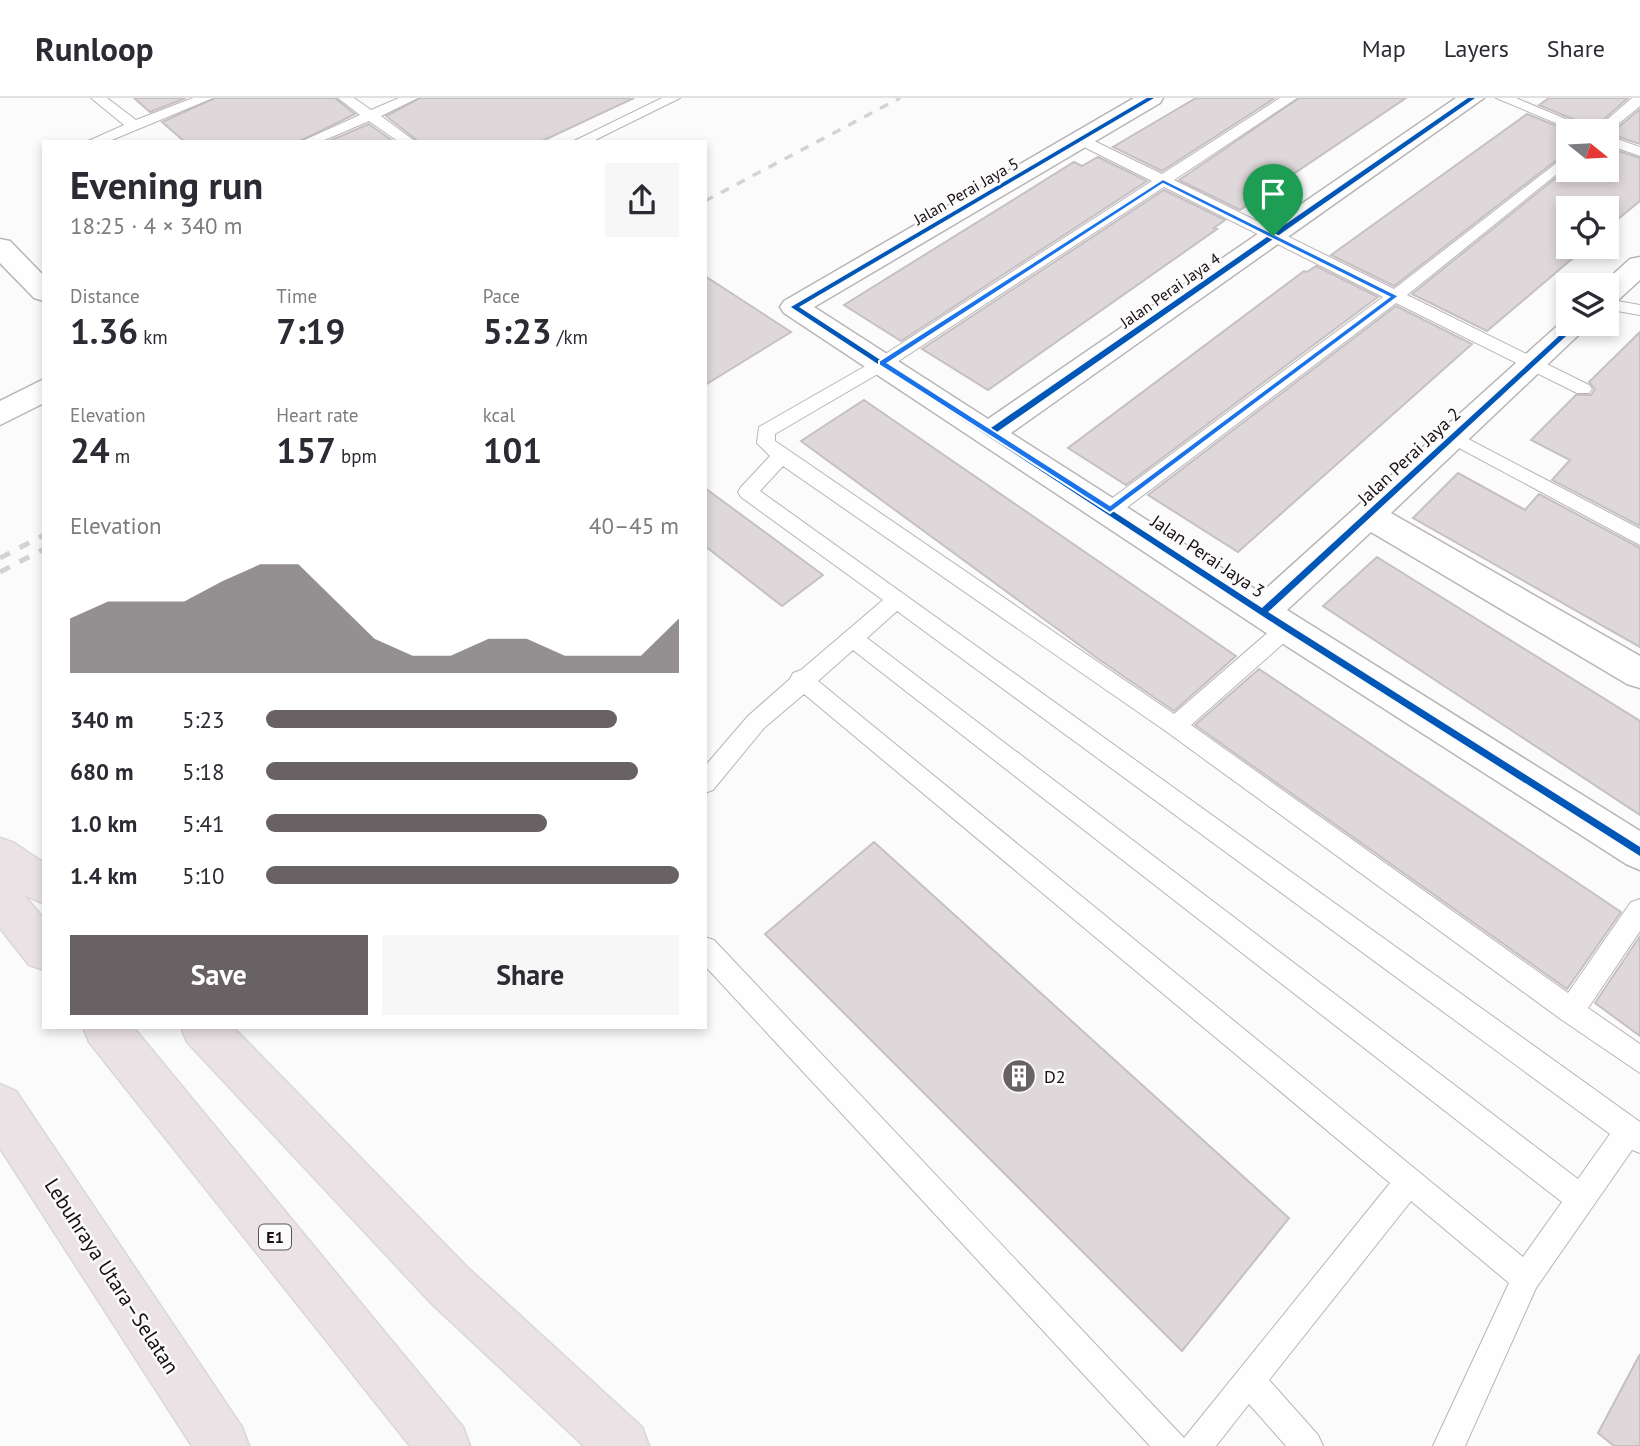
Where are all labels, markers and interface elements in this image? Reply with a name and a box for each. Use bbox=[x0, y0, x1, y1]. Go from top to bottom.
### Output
text: Runloop bbox=[35, 27, 154, 70]
text: Map bbox=[1362, 33, 1406, 64]
text: Layers bbox=[1444, 33, 1509, 64]
text: Share bbox=[1547, 33, 1605, 64]
north arrow bbox=[1556, 119, 1619, 182]
map controls bbox=[1556, 119, 1619, 336]
street label: Jalan Perai Jaya 5 bbox=[909, 153, 1022, 230]
text: Evening run bbox=[70, 160, 263, 209]
button: share bbox=[605, 163, 679, 237]
pin bbox=[1243, 164, 1303, 236]
icon: arrive bbox=[1254, 175, 1292, 213]
button: locate bbox=[1556, 196, 1619, 259]
text: 18:25 · 4 × 340 m bbox=[70, 211, 242, 240]
street label: Jalan Perai Jaya 4 bbox=[1115, 248, 1224, 333]
button: layers bbox=[1556, 273, 1619, 336]
text: Distance bbox=[70, 284, 140, 308]
text: Time bbox=[276, 284, 317, 308]
text: Pace bbox=[483, 284, 520, 308]
text: 1.36 bbox=[70, 308, 138, 354]
text: 7:19 bbox=[276, 308, 345, 354]
text: 5:23 bbox=[483, 308, 552, 354]
text: km bbox=[138, 325, 168, 349]
text: /km bbox=[552, 325, 588, 349]
street label: Jalan Perai Jaya 2 bbox=[1352, 402, 1465, 510]
text: Elevation bbox=[70, 403, 146, 427]
text: Heart rate bbox=[276, 403, 358, 427]
text: kcal bbox=[483, 403, 515, 427]
text: 24 bbox=[70, 427, 110, 473]
text: 157 bbox=[276, 427, 336, 473]
text: 101 bbox=[483, 427, 542, 473]
text: m bbox=[110, 444, 130, 468]
text: bpm bbox=[336, 444, 377, 468]
street label: Jalan Perai Jaya 3 bbox=[1146, 509, 1269, 603]
text: Elevation bbox=[70, 511, 162, 540]
text: 40–45 m bbox=[589, 511, 679, 540]
text: 340 m bbox=[70, 705, 133, 734]
text: 5:23 bbox=[182, 705, 225, 734]
text: 680 m bbox=[70, 757, 133, 786]
text: 5:18 bbox=[182, 757, 225, 786]
text: 1.0 km bbox=[70, 809, 137, 838]
text: 5:41 bbox=[182, 809, 225, 838]
text: 1.4 km bbox=[70, 861, 137, 890]
text: 5:10 bbox=[182, 861, 225, 890]
button: Save bbox=[70, 935, 368, 1015]
button: Share bbox=[382, 935, 679, 1015]
building icon: D2 bbox=[1000, 1057, 1038, 1095]
place label: D2 bbox=[1044, 1065, 1066, 1088]
street label: Lebuhraya Utara–Selatan bbox=[39, 1173, 185, 1379]
road number: E1 bbox=[259, 1224, 291, 1250]

